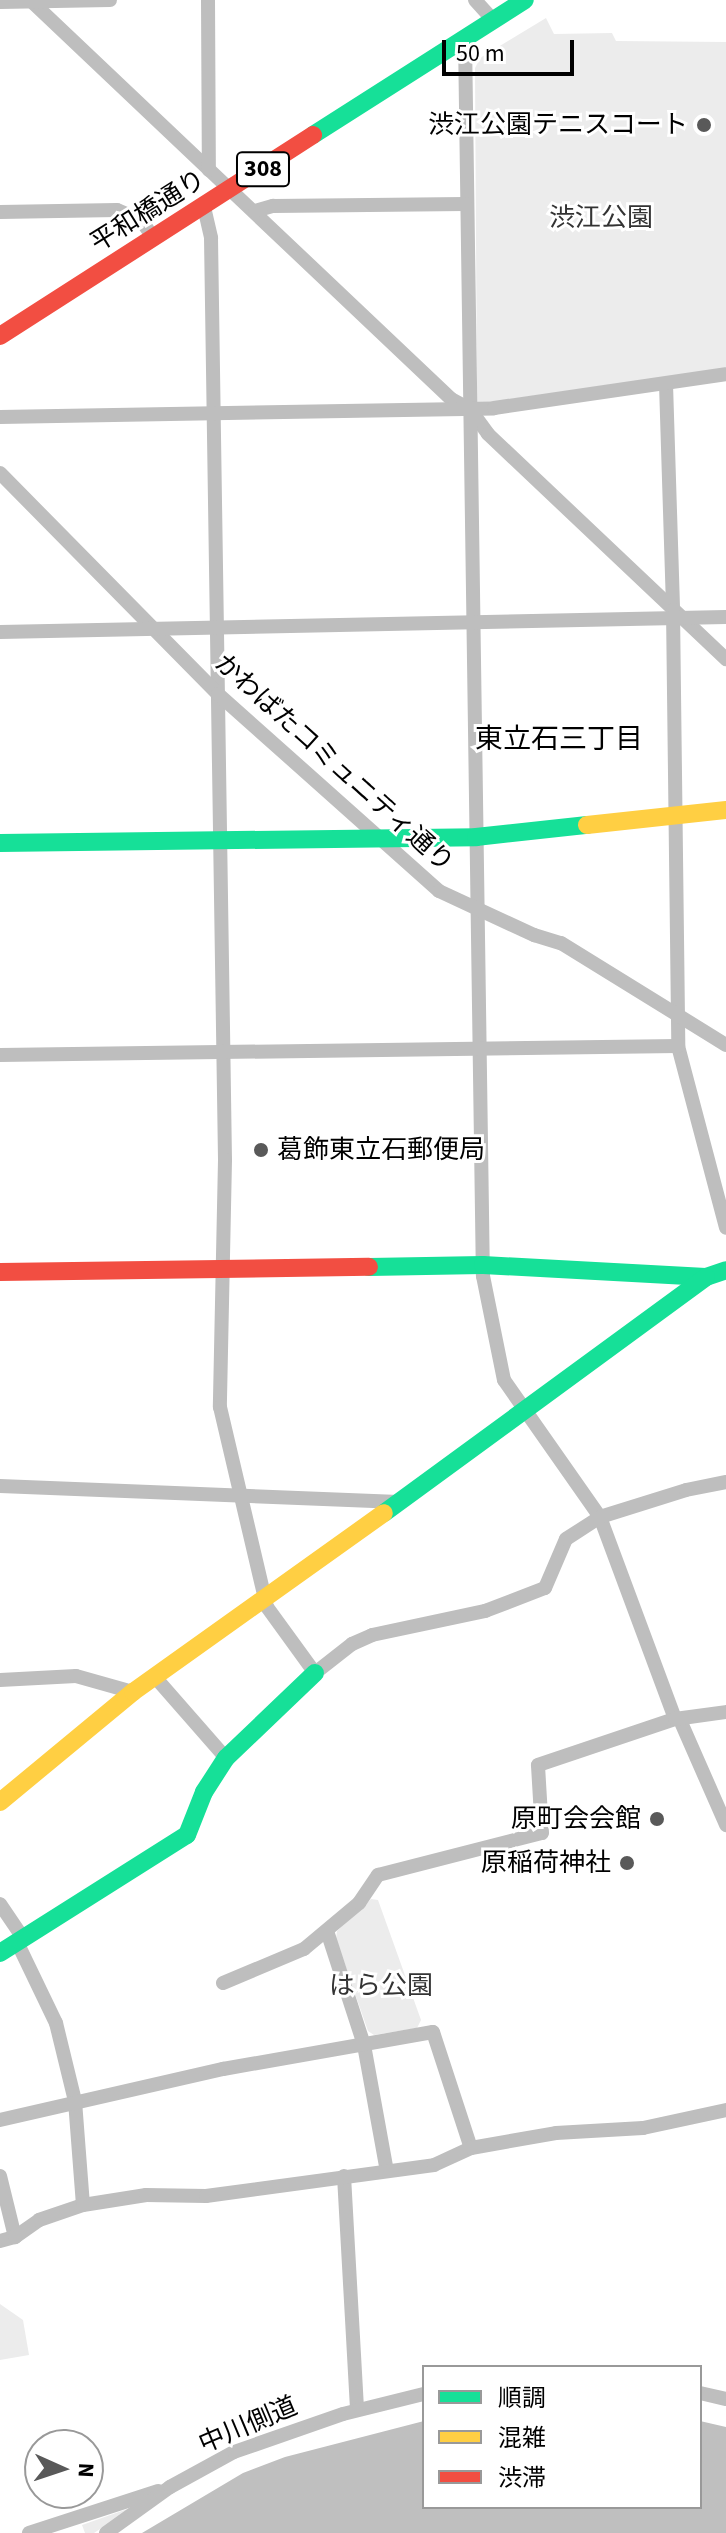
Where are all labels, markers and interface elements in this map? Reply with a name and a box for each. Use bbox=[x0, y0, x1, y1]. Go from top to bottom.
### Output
scale bar bbox=[446, 24, 578, 74]
text: 50 m bbox=[456, 36, 505, 71]
place label: 渋江公園テニスコート bbox=[428, 109, 688, 141]
marker: 渋江公園テニスコート bbox=[695, 116, 713, 134]
road number: 308 bbox=[235, 149, 291, 189]
street label: 平和橋通り bbox=[85, 163, 211, 259]
park label: 渋江公園 bbox=[549, 202, 653, 234]
street label: かわばたコミュニティ通り bbox=[208, 647, 460, 879]
district label: 東立石三丁目 bbox=[475, 722, 643, 756]
place label: 葛飾東立石郵便局 bbox=[277, 1134, 485, 1166]
marker: 葛飾東立石郵便局 bbox=[252, 1141, 270, 1159]
place label: 原町会会館 bbox=[511, 1803, 641, 1835]
marker: 原町会会館 bbox=[648, 1810, 666, 1828]
place label: 原稲荷神社 bbox=[481, 1847, 611, 1879]
marker: 原稲荷神社 bbox=[618, 1854, 636, 1872]
park label: はら公園 bbox=[329, 1970, 433, 2002]
legend bbox=[422, 2365, 702, 2509]
text: 順調 bbox=[498, 2381, 546, 2416]
street label: 中川側道 bbox=[194, 2390, 302, 2460]
text: 混雑 bbox=[498, 2421, 546, 2456]
north arrow bbox=[24, 2429, 104, 2509]
text: 渋滞 bbox=[498, 2461, 546, 2496]
text: N bbox=[70, 2462, 102, 2478]

